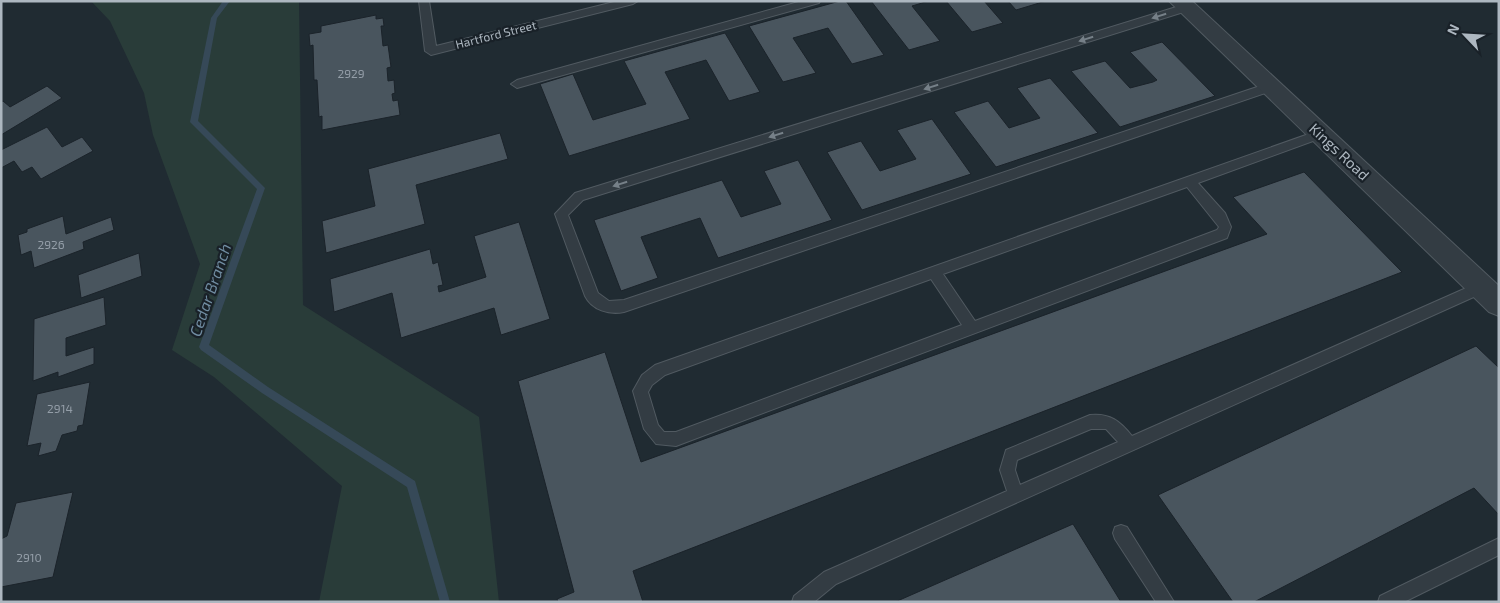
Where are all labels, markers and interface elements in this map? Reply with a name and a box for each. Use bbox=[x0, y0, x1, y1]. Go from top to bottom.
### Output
north arrow bbox=[1440, 10, 1490, 60]
one-way arrow bbox=[1152, 13, 1167, 21]
street label: Hartford Street bbox=[454, 17, 538, 51]
text: N bbox=[1443, 21, 1463, 37]
one-way arrow bbox=[1078, 35, 1093, 43]
house number: 2929 bbox=[337, 66, 365, 80]
one-way arrow bbox=[923, 84, 938, 92]
street label: Kings Road bbox=[1306, 119, 1373, 183]
one-way arrow bbox=[768, 132, 783, 140]
one-way arrow bbox=[613, 180, 628, 188]
house number: 2926 bbox=[37, 237, 65, 251]
water label: Cedar Branch bbox=[185, 241, 234, 339]
house number: 2914 bbox=[47, 401, 73, 415]
house number: 2910 bbox=[16, 550, 42, 564]

